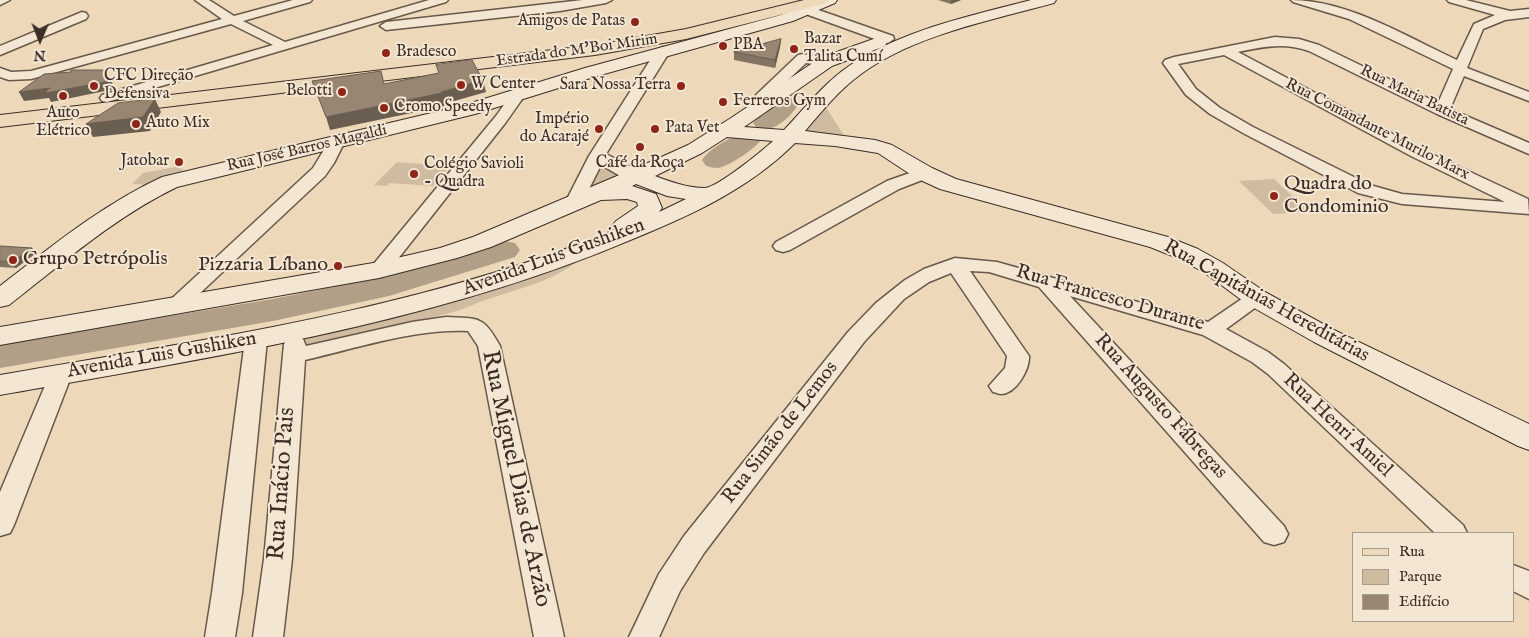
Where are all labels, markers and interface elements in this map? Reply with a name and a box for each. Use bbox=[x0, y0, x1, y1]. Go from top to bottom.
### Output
place label: Amigos de Patas bbox=[518, 12, 625, 32]
north arrow bbox=[15, 15, 65, 65]
marker: Amigos de Patas bbox=[629, 16, 641, 28]
street label: Estrada do M'Boi Mirim bbox=[495, 30, 659, 72]
place label: Bazar Talita Cumí bbox=[804, 30, 882, 68]
place label: PBA bbox=[733, 36, 764, 56]
marker: PBA bbox=[717, 40, 729, 52]
place label: Bradesco bbox=[396, 43, 456, 63]
marker: Bazar Talita Cumí bbox=[788, 43, 800, 55]
text: N bbox=[34, 46, 46, 64]
marker: Bradesco bbox=[380, 47, 392, 59]
street label: Rua Maria Batista bbox=[1356, 61, 1472, 131]
place label: CFC Direção Defensiva bbox=[104, 67, 193, 105]
place label: W Center bbox=[471, 75, 536, 95]
street label: Rua Comandante Murilo Marx bbox=[1282, 75, 1472, 185]
place label: Sara Nossa Terra bbox=[560, 76, 671, 96]
marker: W Center bbox=[455, 79, 467, 91]
marker: CFC Direção Defensiva bbox=[88, 80, 100, 92]
marker: Sara Nossa Terra bbox=[675, 80, 687, 92]
place label: Belotti bbox=[286, 82, 332, 102]
marker: Belotti bbox=[336, 86, 348, 98]
marker: Auto Elétrico bbox=[57, 90, 69, 102]
place label: Ferreros Gym bbox=[733, 92, 826, 112]
marker: Ferreros Gym bbox=[717, 96, 729, 108]
place label: Cromo Speedy bbox=[394, 98, 492, 118]
marker: Cromo Speedy bbox=[378, 102, 390, 114]
place label: Auto Elétrico bbox=[36, 104, 90, 142]
place label: Império do Acarajé bbox=[520, 110, 589, 148]
place label: Auto Mix bbox=[146, 114, 210, 134]
marker: Auto Mix bbox=[130, 118, 142, 130]
place label: Pata Vet bbox=[665, 119, 719, 139]
street label: Rua José Barros Magaldi bbox=[225, 121, 389, 177]
marker: Império do Acarajé bbox=[593, 123, 605, 135]
marker: Pata Vet bbox=[649, 123, 661, 135]
marker: Café da Roça bbox=[634, 141, 646, 153]
place label: Jatobar bbox=[121, 152, 169, 172]
place label: Café da Roça bbox=[596, 154, 684, 174]
place label: Colégio Savioli - Quadra bbox=[424, 155, 524, 193]
marker: Jatobar bbox=[173, 156, 185, 168]
marker: Colégio Savioli - Quadra bbox=[408, 168, 420, 180]
place label: Quadra do Condominio bbox=[1284, 173, 1389, 220]
marker: Quadra do Condominio bbox=[1268, 190, 1280, 202]
street label: Avenida Luis Gushiken bbox=[460, 214, 648, 302]
street label: Rua Capitânias Hereditárias bbox=[1159, 235, 1373, 369]
place label: Grupo Petrópolis bbox=[23, 248, 167, 272]
marker: Grupo Petrópolis bbox=[7, 254, 19, 266]
place label: Pizzaria Líbano bbox=[198, 254, 328, 278]
marker: Pizzaria Líbano bbox=[332, 260, 344, 272]
street label: Rua Francesco Durante bbox=[1013, 261, 1207, 337]
street label: Avenida Luis Gushiken bbox=[66, 328, 258, 384]
street label: Rua Augusto Fábregas bbox=[1088, 329, 1232, 485]
street label: Rua Miguel Dias de Arzão bbox=[474, 348, 556, 610]
street label: Rua Simão de Lemos bbox=[718, 357, 844, 509]
street label: Rua Henri Amiel bbox=[1277, 369, 1397, 483]
street label: Rua Inácio Pais bbox=[263, 406, 303, 562]
legend bbox=[1352, 532, 1514, 622]
text: Rua bbox=[1399, 542, 1425, 561]
text: Parque bbox=[1399, 567, 1442, 586]
text: Edifício bbox=[1399, 592, 1449, 611]

